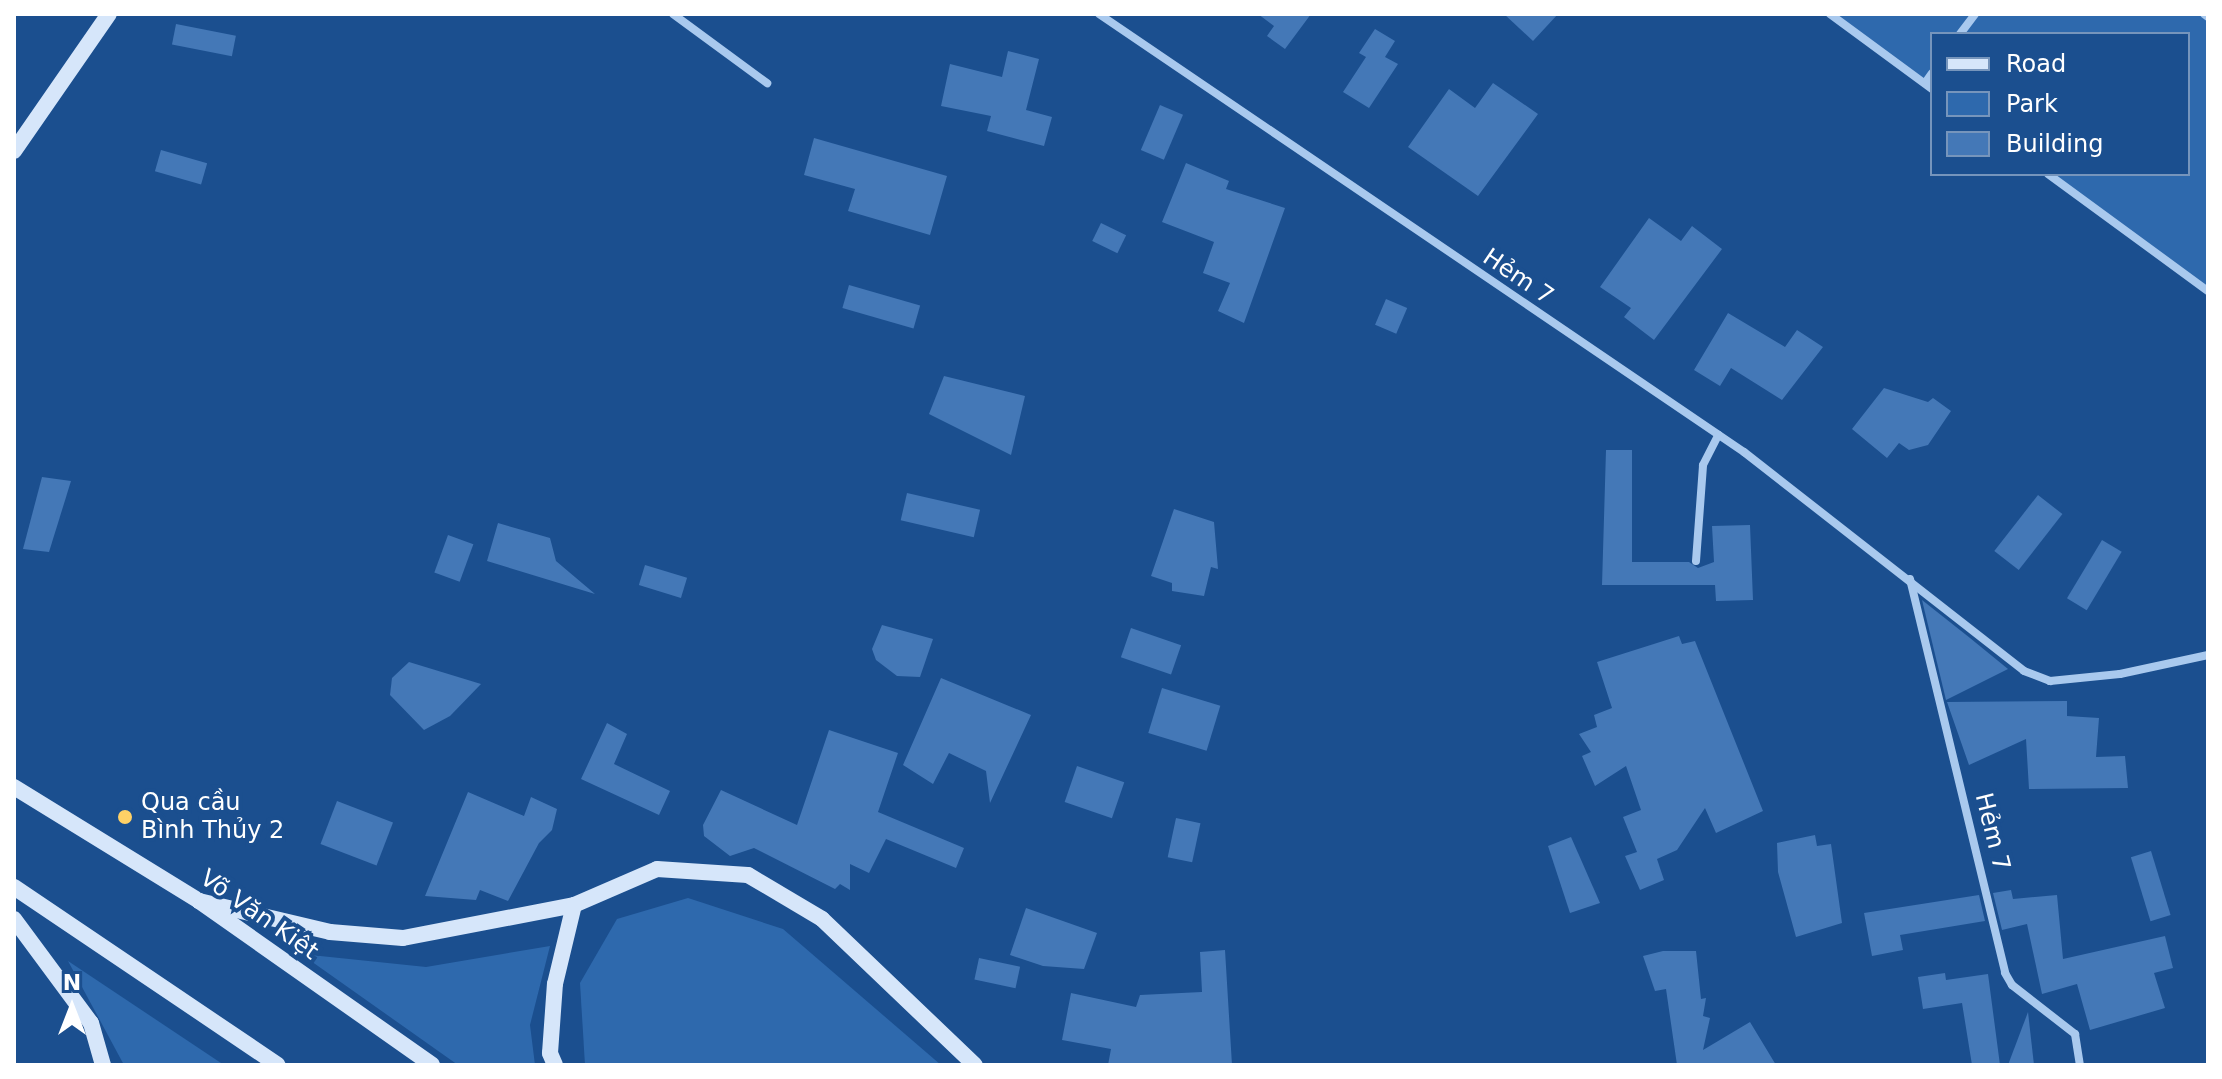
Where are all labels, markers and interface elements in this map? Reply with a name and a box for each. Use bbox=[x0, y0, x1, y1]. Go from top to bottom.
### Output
legend bbox=[1930, 32, 2190, 176]
text: Road bbox=[2006, 50, 2066, 78]
text: Park bbox=[2006, 90, 2058, 118]
text: Building bbox=[2006, 130, 2103, 158]
street label: Hẻm 7 bbox=[1477, 243, 1559, 311]
place label: Qua cầu Bình Thủy 2 bbox=[141, 789, 284, 845]
street label: Hẻm 7 bbox=[1968, 790, 2016, 874]
marker: Qua cầu Bình Thủy 2 bbox=[116, 808, 134, 826]
street label: Võ Văn Kiệt bbox=[194, 864, 324, 966]
north arrow bbox=[32, 967, 112, 1047]
text: N bbox=[63, 970, 81, 995]

